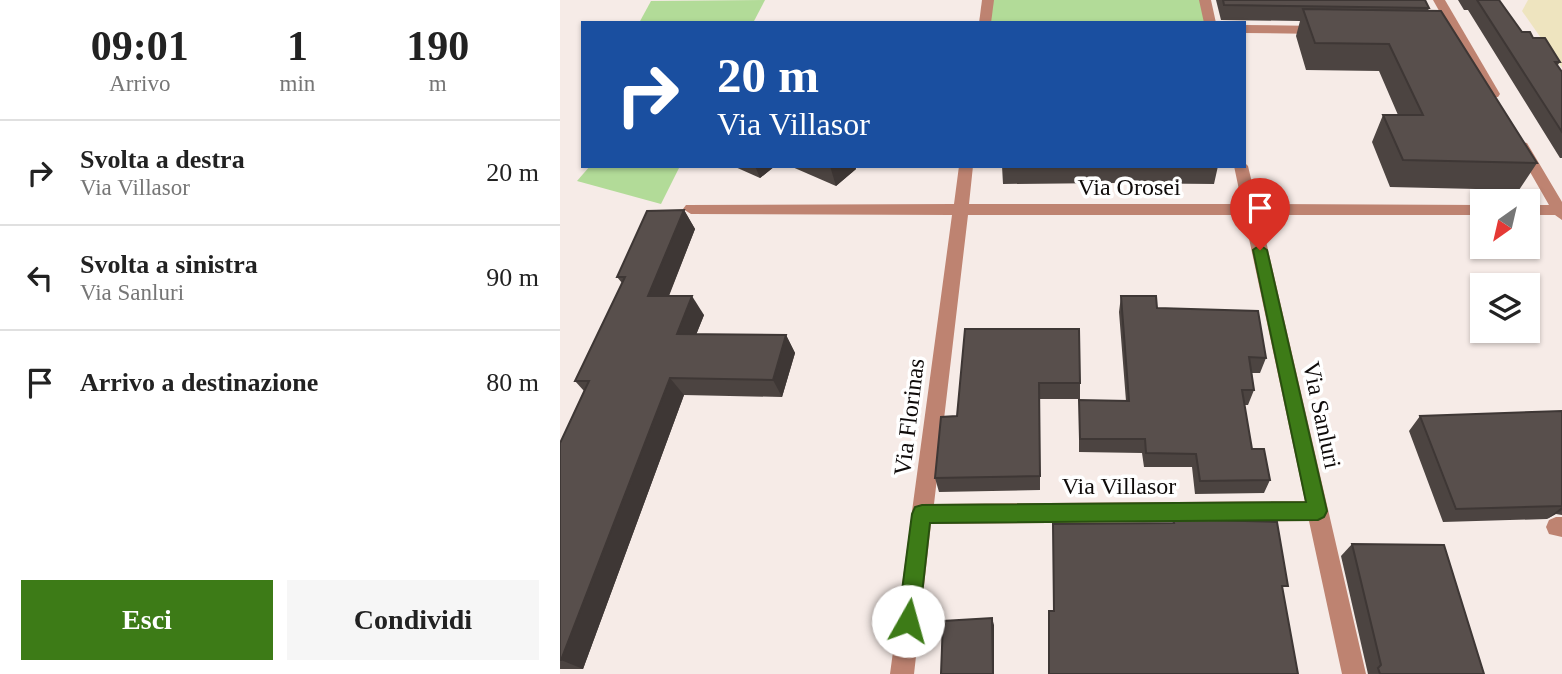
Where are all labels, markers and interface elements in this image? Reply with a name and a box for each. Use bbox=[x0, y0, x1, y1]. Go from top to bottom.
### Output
text: 09:01 bbox=[91, 23, 189, 69]
text: 1 bbox=[287, 23, 308, 69]
text: 190 bbox=[406, 23, 469, 69]
text: 20 m bbox=[717, 48, 819, 103]
icon: right bbox=[602, 49, 693, 140]
text: Arrivo bbox=[109, 71, 170, 96]
text: min bbox=[280, 71, 315, 96]
text: m bbox=[429, 71, 447, 96]
text: Via Villasor bbox=[717, 106, 870, 142]
text: Svolta a destra bbox=[80, 145, 245, 174]
icon: right bbox=[21, 154, 59, 192]
text: 20 m bbox=[486, 158, 539, 187]
street label: Via Orosei bbox=[1077, 174, 1181, 200]
text: Via Villasor bbox=[80, 175, 190, 200]
pin bbox=[1230, 178, 1290, 250]
icon: arrive bbox=[1241, 189, 1279, 227]
north arrow bbox=[1470, 189, 1540, 259]
map controls bbox=[1470, 189, 1540, 343]
text: Svolta a sinistra bbox=[80, 250, 258, 279]
icon: left bbox=[21, 259, 59, 297]
text: 90 m bbox=[486, 263, 539, 292]
button: layers bbox=[1470, 273, 1540, 343]
text: Via Sanluri bbox=[80, 280, 184, 305]
street label: Via Florinas bbox=[889, 357, 929, 477]
street label: Via Sanluri bbox=[1298, 359, 1346, 471]
icon: arrive bbox=[21, 364, 59, 402]
text: Arrivo a destinazione bbox=[80, 368, 318, 397]
text: 80 m bbox=[486, 368, 539, 397]
street label: Via Villasor bbox=[1062, 473, 1176, 499]
button: Esci bbox=[21, 580, 273, 660]
button: Condividi bbox=[287, 580, 539, 660]
position arrow bbox=[871, 584, 945, 658]

